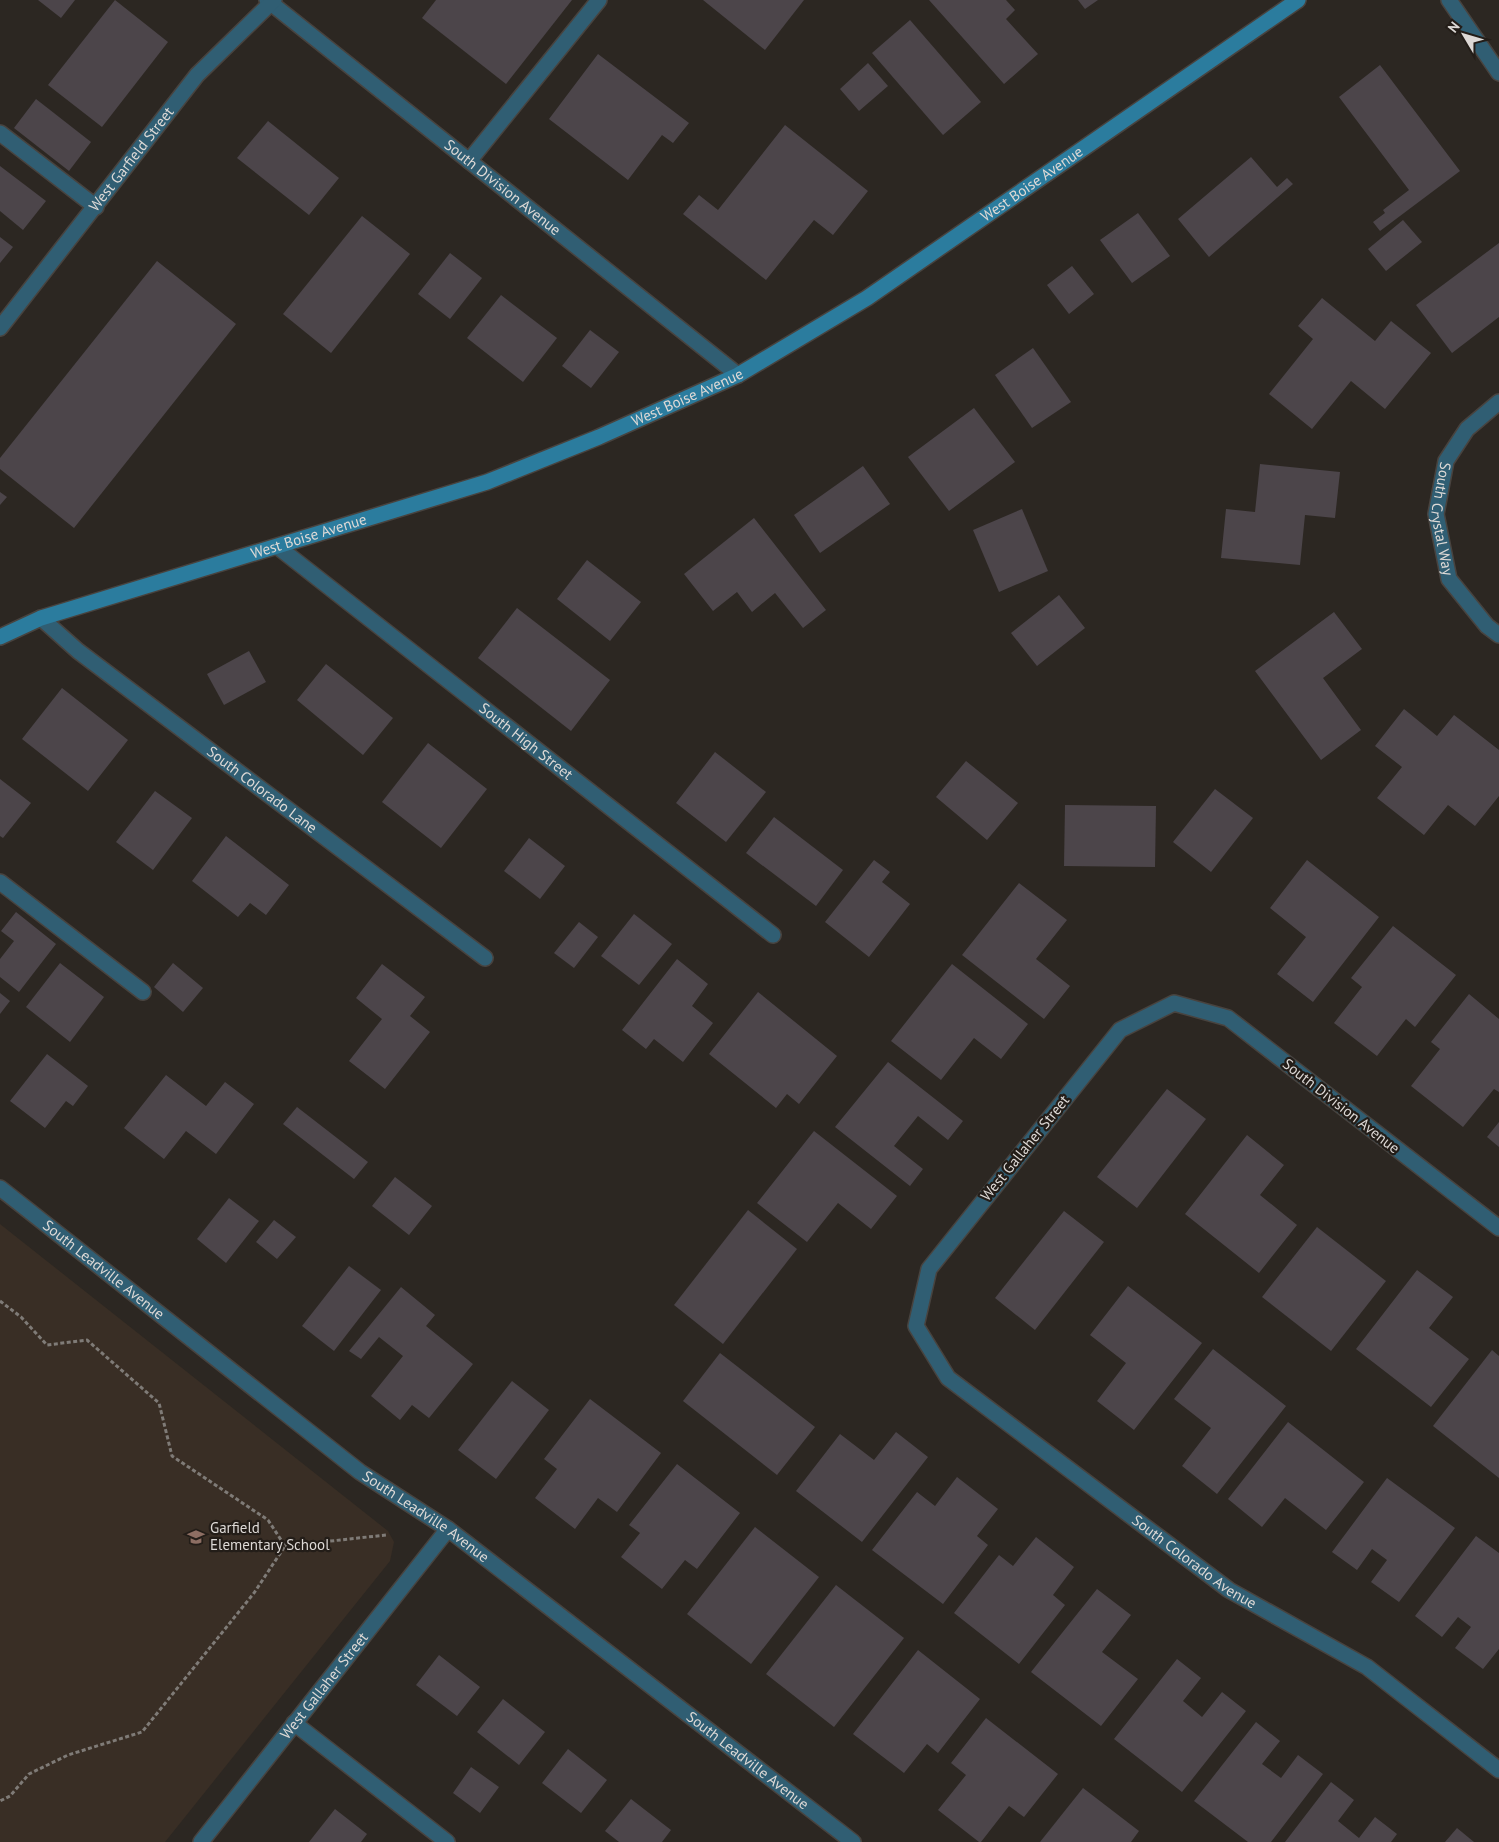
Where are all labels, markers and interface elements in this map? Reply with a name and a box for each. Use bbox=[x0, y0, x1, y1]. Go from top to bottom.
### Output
north arrow bbox=[1439, 10, 1489, 60]
text: N bbox=[1444, 18, 1464, 36]
street label: West Garfield Street bbox=[85, 103, 178, 215]
street label: South Division Avenue bbox=[441, 135, 565, 239]
street label: West Boise Avenue bbox=[977, 142, 1086, 226]
street label: West Boise Avenue bbox=[629, 364, 747, 430]
street label: South Crystal Way bbox=[1427, 461, 1458, 577]
street label: West Boise Avenue bbox=[248, 509, 369, 563]
street label: South High Street bbox=[475, 698, 577, 784]
street label: South Colorado Lane bbox=[203, 742, 321, 837]
street label: South Division Avenue bbox=[1279, 1054, 1404, 1157]
street label: West Gallaher Street bbox=[976, 1091, 1073, 1205]
street label: South Leadville Avenue bbox=[39, 1216, 169, 1323]
street label: South Leadville Avenue bbox=[359, 1466, 493, 1566]
street label: South Colorado Avenue bbox=[1128, 1510, 1260, 1612]
place label: Garfield Elementary School bbox=[210, 1518, 330, 1554]
school or university icon: Garfield Elementary School bbox=[186, 1527, 206, 1547]
street label: West Gallaher Street bbox=[276, 1628, 372, 1743]
street label: South Leadville Avenue bbox=[683, 1707, 813, 1813]

